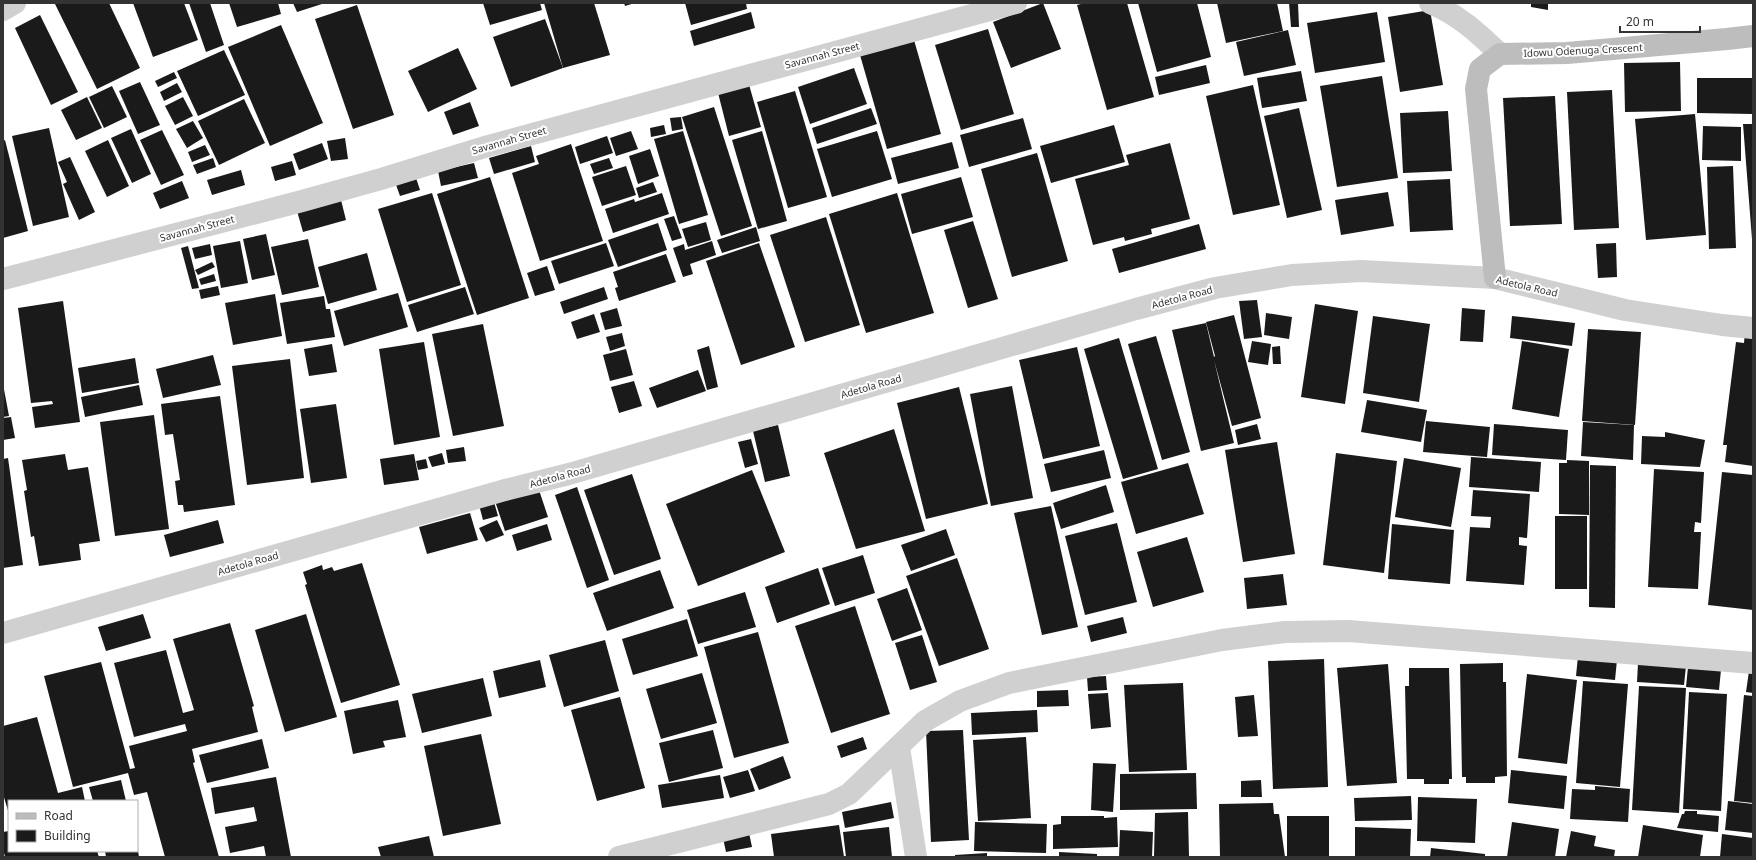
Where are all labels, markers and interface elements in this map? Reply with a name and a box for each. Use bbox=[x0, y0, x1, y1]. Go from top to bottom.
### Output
scale bar bbox=[1620, 8, 1700, 34]
text: 20 m bbox=[1626, 13, 1654, 30]
street label: Savannah Street bbox=[783, 38, 861, 72]
street label: Idowu Odenuga Crescent bbox=[1523, 40, 1643, 60]
street label: Savannah Street bbox=[470, 123, 548, 157]
street label: Savannah Street bbox=[158, 211, 236, 245]
street label: Adetola Road bbox=[1495, 272, 1559, 300]
street label: Adetola Road bbox=[1150, 282, 1214, 312]
street label: Adetola Road bbox=[839, 371, 903, 401]
street label: Adetola Road bbox=[528, 461, 592, 491]
street label: Adetola Road bbox=[216, 548, 280, 578]
legend bbox=[8, 800, 138, 852]
text: Road bbox=[44, 807, 73, 824]
text: Building bbox=[44, 827, 91, 844]

